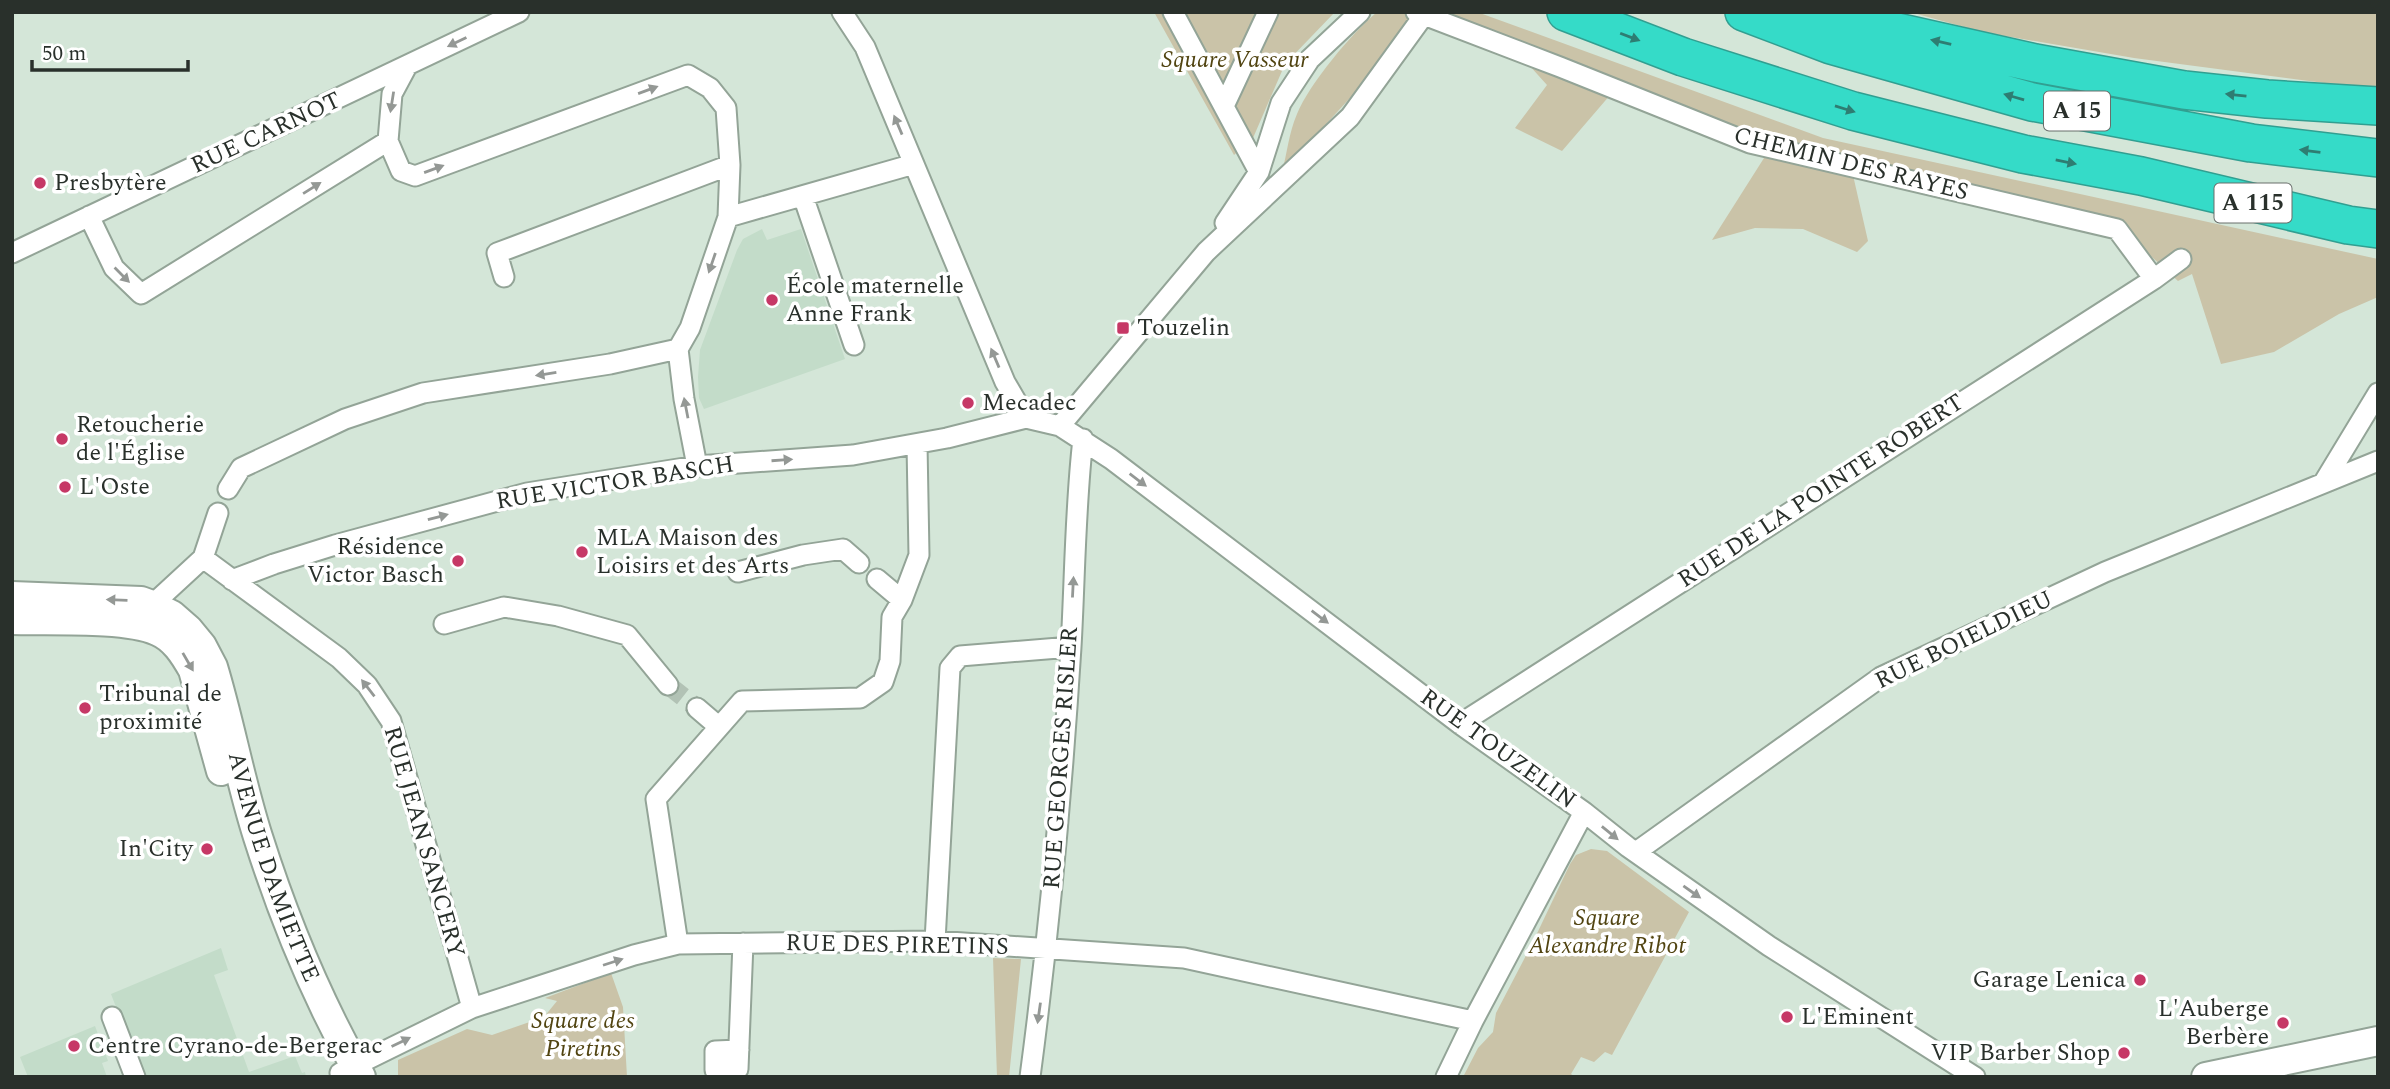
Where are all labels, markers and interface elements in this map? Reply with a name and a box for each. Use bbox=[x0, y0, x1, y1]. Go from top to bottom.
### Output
scale bar bbox=[32, 28, 187, 72]
one-way arrow bbox=[1619, 31, 1640, 42]
one-way arrow bbox=[1929, 36, 1951, 47]
one-way arrow bbox=[447, 37, 468, 48]
text: 50 m bbox=[42, 38, 86, 70]
park label: Square Vasseur bbox=[1161, 42, 1309, 78]
street label: RUE CARNOT bbox=[185, 82, 347, 184]
one-way arrow bbox=[637, 84, 658, 95]
one-way arrow bbox=[2225, 90, 2247, 101]
one-way arrow bbox=[386, 91, 397, 113]
one-way arrow bbox=[2003, 91, 2025, 102]
road number: A 15 bbox=[2044, 92, 2110, 130]
one-way arrow bbox=[1835, 104, 1856, 114]
one-way arrow bbox=[892, 115, 904, 135]
street label: CHEMIN DES RAYES bbox=[1730, 117, 1972, 211]
one-way arrow bbox=[2299, 145, 2321, 156]
one-way arrow bbox=[2055, 157, 2077, 168]
one-way arrow bbox=[424, 163, 445, 174]
place label: Presbytère bbox=[54, 165, 167, 201]
marker: Presbytère bbox=[32, 175, 48, 191]
one-way arrow bbox=[303, 182, 322, 194]
road number: A 115 bbox=[2214, 184, 2292, 222]
one-way arrow bbox=[706, 253, 717, 274]
one-way arrow bbox=[114, 267, 131, 284]
place label: École maternelle Anne Frank bbox=[786, 268, 964, 332]
marker: École maternelle Anne Frank bbox=[764, 292, 780, 308]
place label: Touzelin bbox=[1137, 310, 1230, 346]
marker: Touzelin bbox=[1115, 320, 1131, 336]
one-way arrow bbox=[989, 347, 1000, 368]
one-way arrow bbox=[535, 369, 557, 380]
place label: Mecadec bbox=[982, 385, 1076, 421]
street label: RUE DE LA POINTE ROBERT bbox=[1671, 385, 1971, 597]
marker: Mecadec bbox=[960, 395, 976, 411]
one-way arrow bbox=[680, 397, 691, 419]
place label: Retoucherie de l'Église bbox=[76, 407, 204, 471]
marker: Retoucherie de l'Église bbox=[54, 431, 70, 447]
street label: RUE VICTOR BASCH bbox=[493, 446, 737, 520]
one-way arrow bbox=[772, 454, 794, 465]
place label: L'Oste bbox=[79, 469, 150, 505]
one-way arrow bbox=[1129, 472, 1147, 486]
marker: L'Oste bbox=[57, 479, 73, 495]
one-way arrow bbox=[427, 511, 449, 522]
place label: MLA Maison des Loisirs et des Arts bbox=[596, 520, 789, 584]
place label: Résidence Victor Basch bbox=[307, 529, 444, 593]
marker: MLA Maison des Loisirs et des Arts bbox=[574, 544, 590, 560]
marker: Résidence Victor Basch bbox=[450, 553, 466, 569]
one-way arrow bbox=[1068, 576, 1079, 598]
street label: RUE BOIELDIEU bbox=[1869, 581, 2059, 699]
one-way arrow bbox=[105, 595, 127, 606]
one-way arrow bbox=[1310, 610, 1328, 625]
street label: RUE GEORGES RISLER bbox=[1034, 625, 1088, 890]
one-way arrow bbox=[182, 653, 194, 672]
place label: Tribunal de proximité bbox=[99, 676, 222, 740]
one-way arrow bbox=[361, 680, 376, 697]
street label: RUE TOUZELIN bbox=[1412, 680, 1584, 818]
marker: Tribunal de proximité bbox=[77, 700, 93, 716]
street label: RUE JEAN SANCERY bbox=[374, 722, 474, 962]
street label: AVENUE DAMIETTE bbox=[218, 748, 329, 988]
one-way arrow bbox=[1600, 825, 1618, 840]
place label: In'City bbox=[119, 831, 194, 867]
marker: In'City bbox=[199, 841, 215, 857]
one-way arrow bbox=[1683, 885, 1701, 899]
park label: Square Alexandre Ribot bbox=[1527, 900, 1686, 964]
street label: RUE DES PIRETINS bbox=[785, 925, 1009, 965]
one-way arrow bbox=[603, 956, 624, 967]
place label: Garage Lenica bbox=[1973, 962, 2126, 998]
marker: Garage Lenica bbox=[2132, 972, 2148, 988]
place label: L'Auberge Berbère bbox=[2158, 991, 2269, 1055]
place label: L'Eminent bbox=[1801, 999, 1914, 1035]
one-way arrow bbox=[1033, 1002, 1044, 1024]
park label: Square des Piretins bbox=[531, 1003, 635, 1067]
marker: L'Eminent bbox=[1779, 1009, 1795, 1025]
marker: L'Auberge Berbère bbox=[2275, 1015, 2291, 1031]
place label: Centre Cyrano-de-Bergerac bbox=[88, 1028, 383, 1064]
place label: VIP Barber Shop bbox=[1931, 1035, 2110, 1071]
one-way arrow bbox=[391, 1037, 411, 1048]
marker: Centre Cyrano-de-Bergerac bbox=[66, 1038, 82, 1054]
marker: VIP Barber Shop bbox=[2116, 1045, 2132, 1061]

